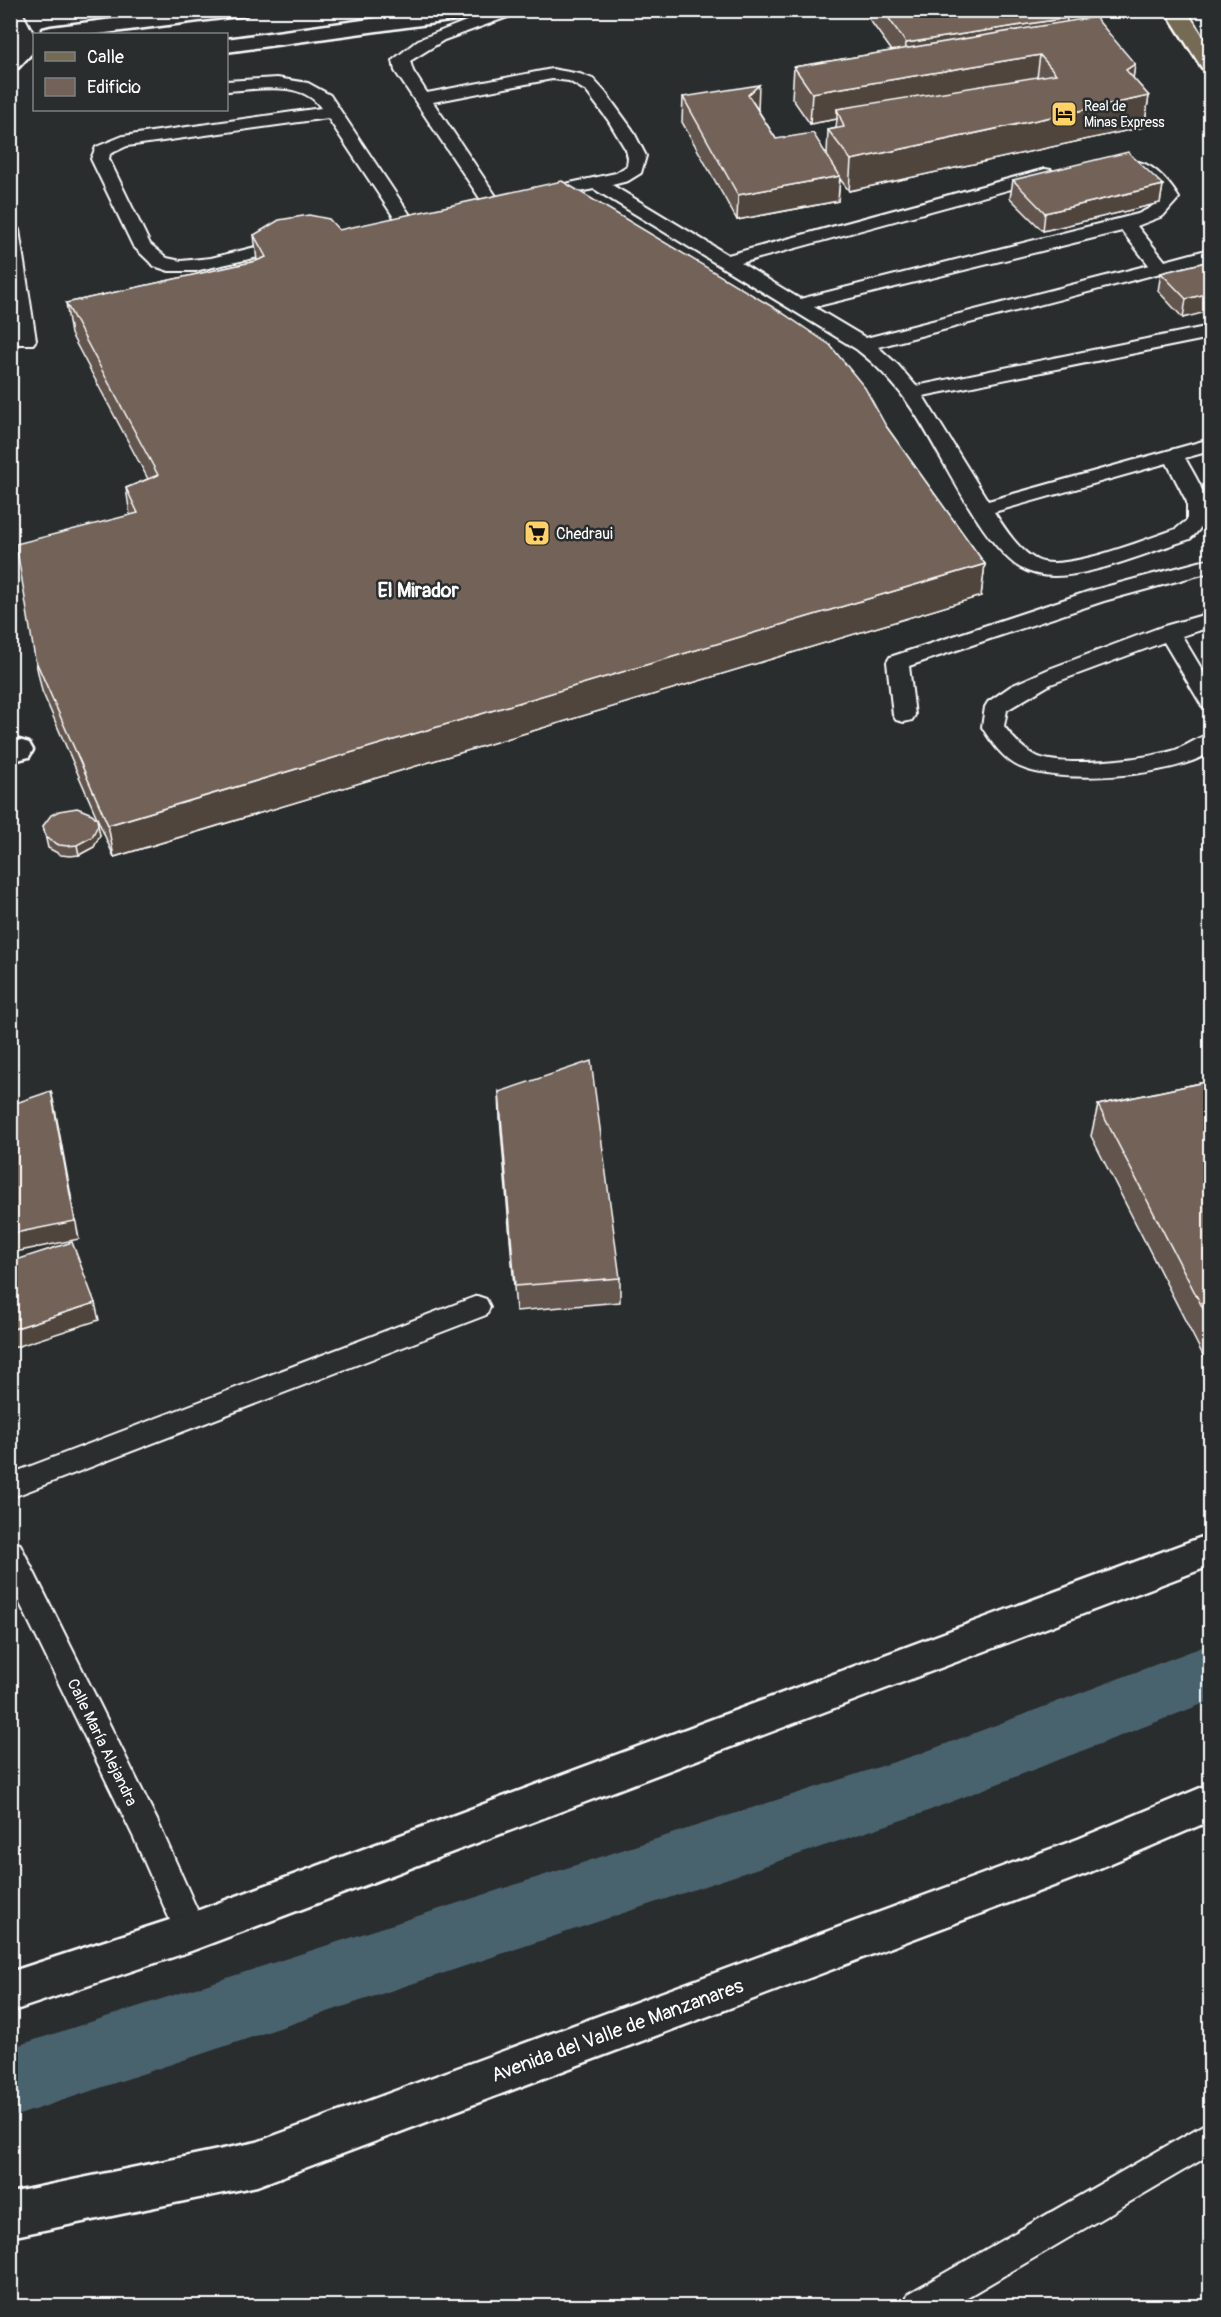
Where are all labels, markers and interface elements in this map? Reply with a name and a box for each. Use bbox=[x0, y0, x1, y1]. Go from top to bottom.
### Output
legend bbox=[33, 33, 228, 111]
text: Calle bbox=[87, 46, 124, 69]
text: Edificio bbox=[87, 76, 141, 99]
place label: Real de Minas Express bbox=[1084, 98, 1165, 131]
hotel icon: Real de Minas Express bbox=[1049, 99, 1079, 129]
supermarket icon: Chedraui bbox=[522, 518, 552, 548]
place label: Chedraui bbox=[556, 524, 613, 544]
district label: El Mirador bbox=[377, 578, 459, 603]
street label: Calle María Alejandra bbox=[63, 1676, 142, 1809]
street label: Avenida del Valle de Manzanares bbox=[488, 1973, 747, 2088]

